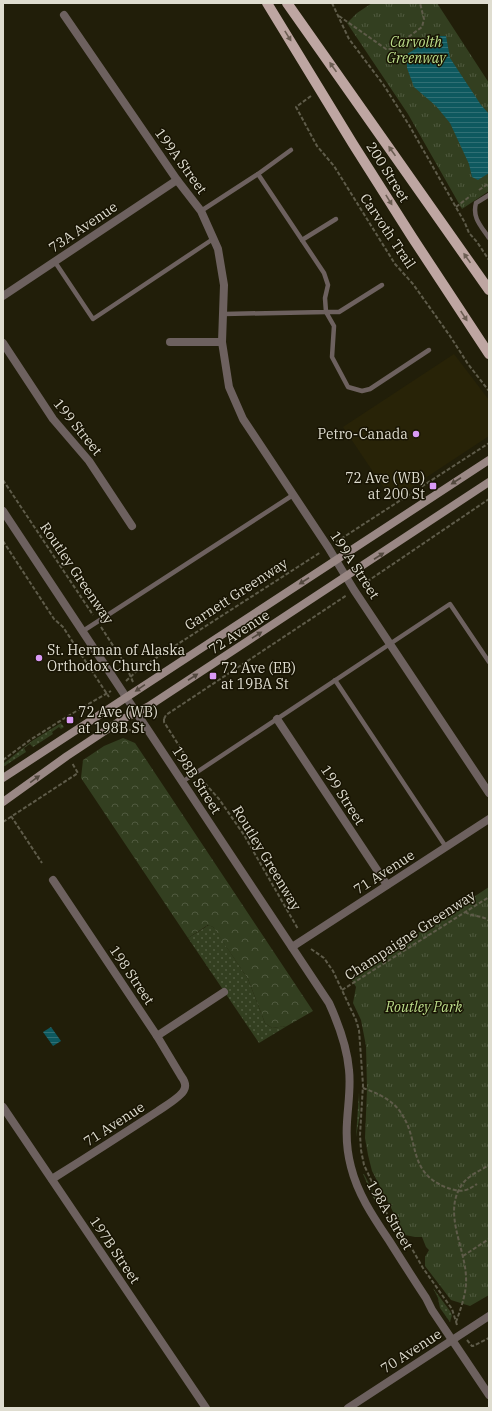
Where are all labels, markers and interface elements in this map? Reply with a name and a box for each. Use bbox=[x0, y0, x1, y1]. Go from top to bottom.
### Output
one-way arrow bbox=[284, 30, 291, 42]
park label: Carvolth Greenway bbox=[386, 33, 447, 67]
one-way arrow bbox=[329, 62, 337, 73]
street label: 199A Street bbox=[151, 124, 211, 198]
street label: 200 Street bbox=[362, 138, 414, 206]
one-way arrow bbox=[388, 146, 396, 157]
street label: Carvoth Trail bbox=[356, 190, 420, 272]
one-way arrow bbox=[385, 195, 392, 206]
street label: 73A Avenue bbox=[45, 197, 121, 257]
one-way arrow bbox=[463, 252, 471, 263]
one-way arrow bbox=[460, 311, 468, 322]
street label: 199 Street bbox=[50, 395, 106, 459]
place label: Petro-Canada bbox=[318, 425, 408, 443]
marker: Petro-Canada bbox=[411, 429, 421, 439]
place label: 72 Ave (WB) at 200 St bbox=[345, 469, 425, 503]
one-way arrow bbox=[451, 477, 461, 485]
marker: 72 Ave (WB) at 200 St bbox=[428, 481, 438, 491]
street label: Routley Greenway bbox=[36, 519, 118, 628]
street label: 199A Street bbox=[326, 528, 384, 602]
one-way arrow bbox=[374, 552, 384, 560]
street label: Garnett Greenway bbox=[181, 554, 291, 634]
one-way arrow bbox=[298, 577, 309, 585]
street label: 72 Avenue bbox=[205, 606, 273, 658]
one-way arrow bbox=[252, 632, 263, 639]
place label: St. Herman of Alaska Orthodox Church bbox=[47, 641, 185, 675]
marker: St. Herman of Alaska Orthodox Church bbox=[34, 653, 44, 663]
place label: 72 Ave (EB) at 19BA St bbox=[221, 659, 296, 693]
marker: 72 Ave (EB) at 19BA St bbox=[208, 671, 218, 681]
one-way arrow bbox=[188, 673, 199, 681]
one-way arrow bbox=[134, 685, 145, 692]
place label: 72 Ave (WB) at 198B St bbox=[78, 703, 158, 737]
marker: 72 Ave (WB) at 198B St bbox=[65, 715, 75, 725]
street label: 198B Street bbox=[168, 743, 226, 817]
street label: 199 Street bbox=[317, 762, 369, 828]
one-way arrow bbox=[29, 775, 40, 783]
street label: Routley Greenway bbox=[229, 802, 306, 914]
street label: 71 Avenue bbox=[350, 846, 418, 898]
street label: Champaigne Greenway bbox=[341, 886, 479, 984]
street label: 198 Street bbox=[106, 942, 158, 1008]
park label: Routley Park bbox=[385, 998, 463, 1016]
street label: 71 Avenue bbox=[80, 1098, 148, 1150]
street label: 198A Street bbox=[363, 1177, 417, 1253]
street label: 197B Street bbox=[86, 1213, 144, 1287]
street label: 70 Avenue bbox=[377, 1325, 445, 1377]

